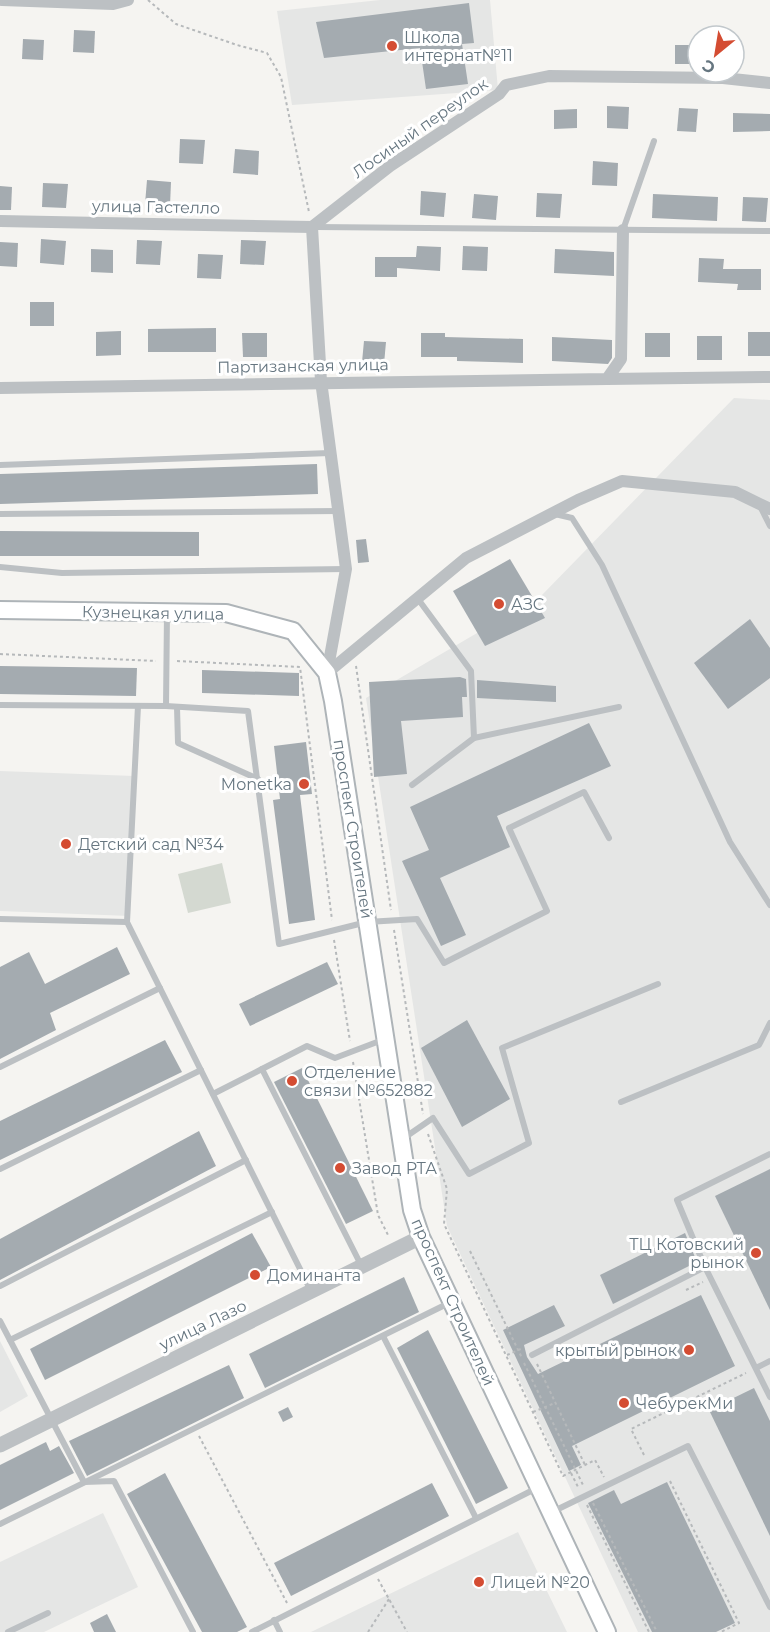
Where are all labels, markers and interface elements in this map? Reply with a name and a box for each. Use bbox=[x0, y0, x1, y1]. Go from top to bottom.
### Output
north arrow bbox=[686, 24, 746, 84]
place label: Школа интернат№11 bbox=[404, 28, 513, 65]
marker: Школа интернат№11 bbox=[385, 39, 399, 53]
text: С bbox=[699, 55, 719, 78]
street label: Лосиный переулок bbox=[349, 74, 492, 182]
street label: улица Гастелло bbox=[91, 196, 220, 218]
street label: Партизанская улица bbox=[217, 355, 389, 377]
place label: АЗС bbox=[511, 595, 544, 614]
marker: АЗС bbox=[492, 597, 506, 611]
street label: Кузнецкая улица bbox=[82, 602, 224, 624]
street label: проспект Строителей bbox=[329, 738, 377, 920]
place label: Monetka bbox=[221, 775, 292, 794]
marker: Monetka bbox=[297, 777, 311, 791]
place label: Детский сад №34 bbox=[78, 835, 224, 854]
marker: Детский сад №34 bbox=[59, 837, 73, 851]
place label: Отделение связи №652882 bbox=[304, 1063, 433, 1100]
marker: Отделение связи №652882 bbox=[285, 1074, 299, 1088]
place label: Завод РТА bbox=[352, 1159, 437, 1178]
marker: Завод РТА bbox=[333, 1161, 347, 1175]
street label: проспект Строителей bbox=[407, 1215, 499, 1389]
place label: ТЦ Котовский рынок bbox=[629, 1235, 745, 1272]
marker: ТЦ Котовский рынок bbox=[749, 1246, 763, 1260]
place label: Доминанта bbox=[267, 1266, 361, 1285]
marker: Доминанта bbox=[248, 1268, 262, 1282]
street label: улица Лазо bbox=[155, 1296, 250, 1355]
place label: крытый рынок bbox=[555, 1341, 678, 1360]
marker: крытый рынок bbox=[682, 1343, 696, 1357]
place label: ЧебурекМи bbox=[636, 1394, 733, 1413]
marker: ЧебурекМи bbox=[617, 1396, 631, 1410]
place label: Лицей №20 bbox=[491, 1573, 590, 1592]
marker: Лицей №20 bbox=[472, 1575, 486, 1589]

